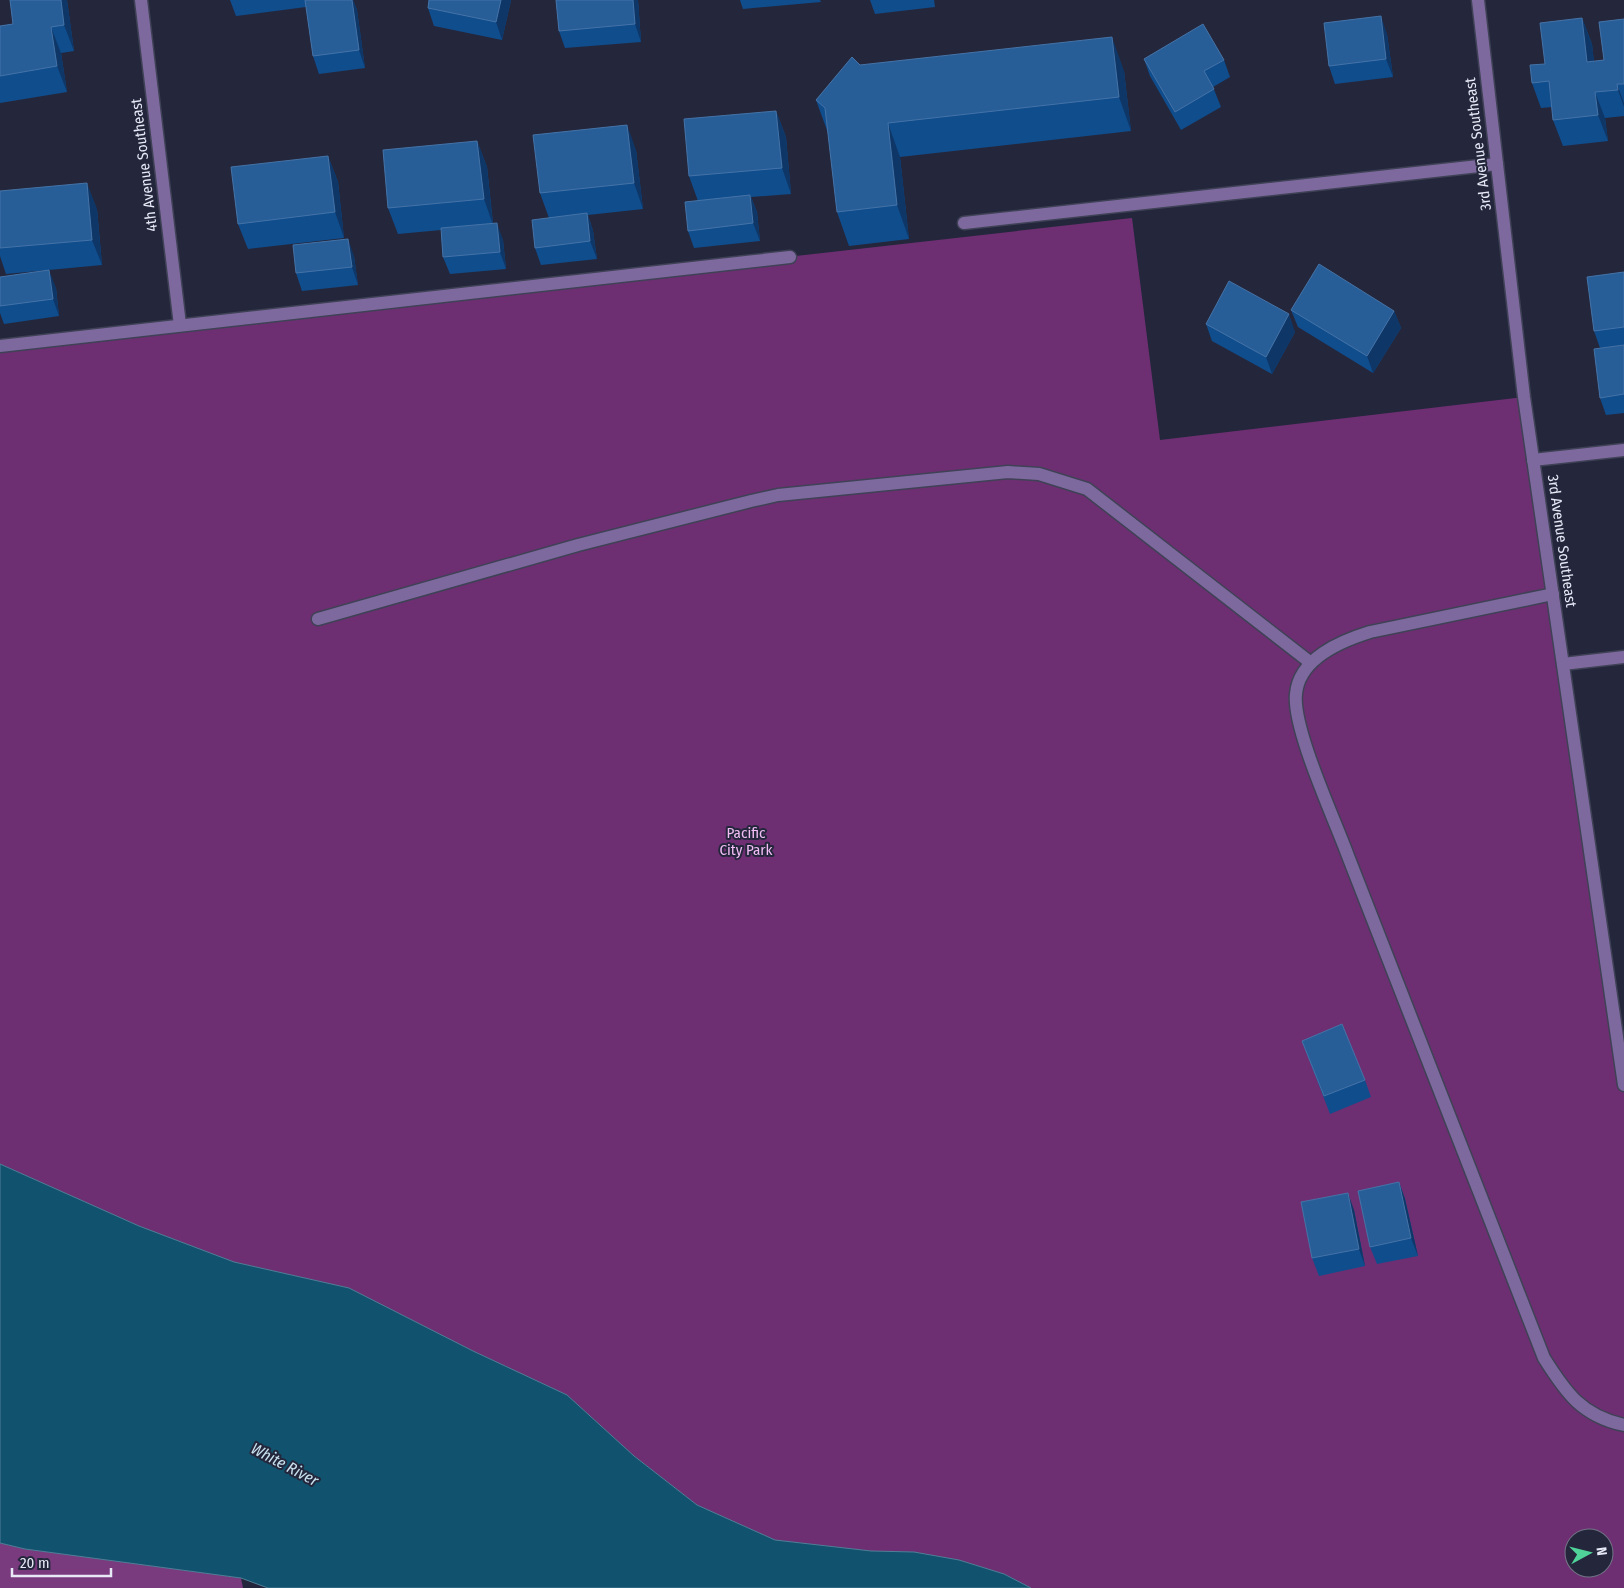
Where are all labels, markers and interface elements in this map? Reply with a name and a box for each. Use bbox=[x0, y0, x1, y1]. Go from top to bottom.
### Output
street label: 3rd Avenue Southeast bbox=[1461, 77, 1495, 211]
street label: 4th Avenue Southeast bbox=[127, 97, 161, 233]
street label: 3rd Avenue Southeast bbox=[1544, 474, 1580, 608]
park label: Pacific City Park bbox=[719, 824, 773, 859]
water label: White River bbox=[248, 1439, 322, 1490]
north arrow bbox=[1564, 1528, 1614, 1578]
scale bar bbox=[12, 1546, 111, 1578]
text: N bbox=[1592, 1546, 1610, 1557]
text: 20 m bbox=[20, 1554, 50, 1572]

